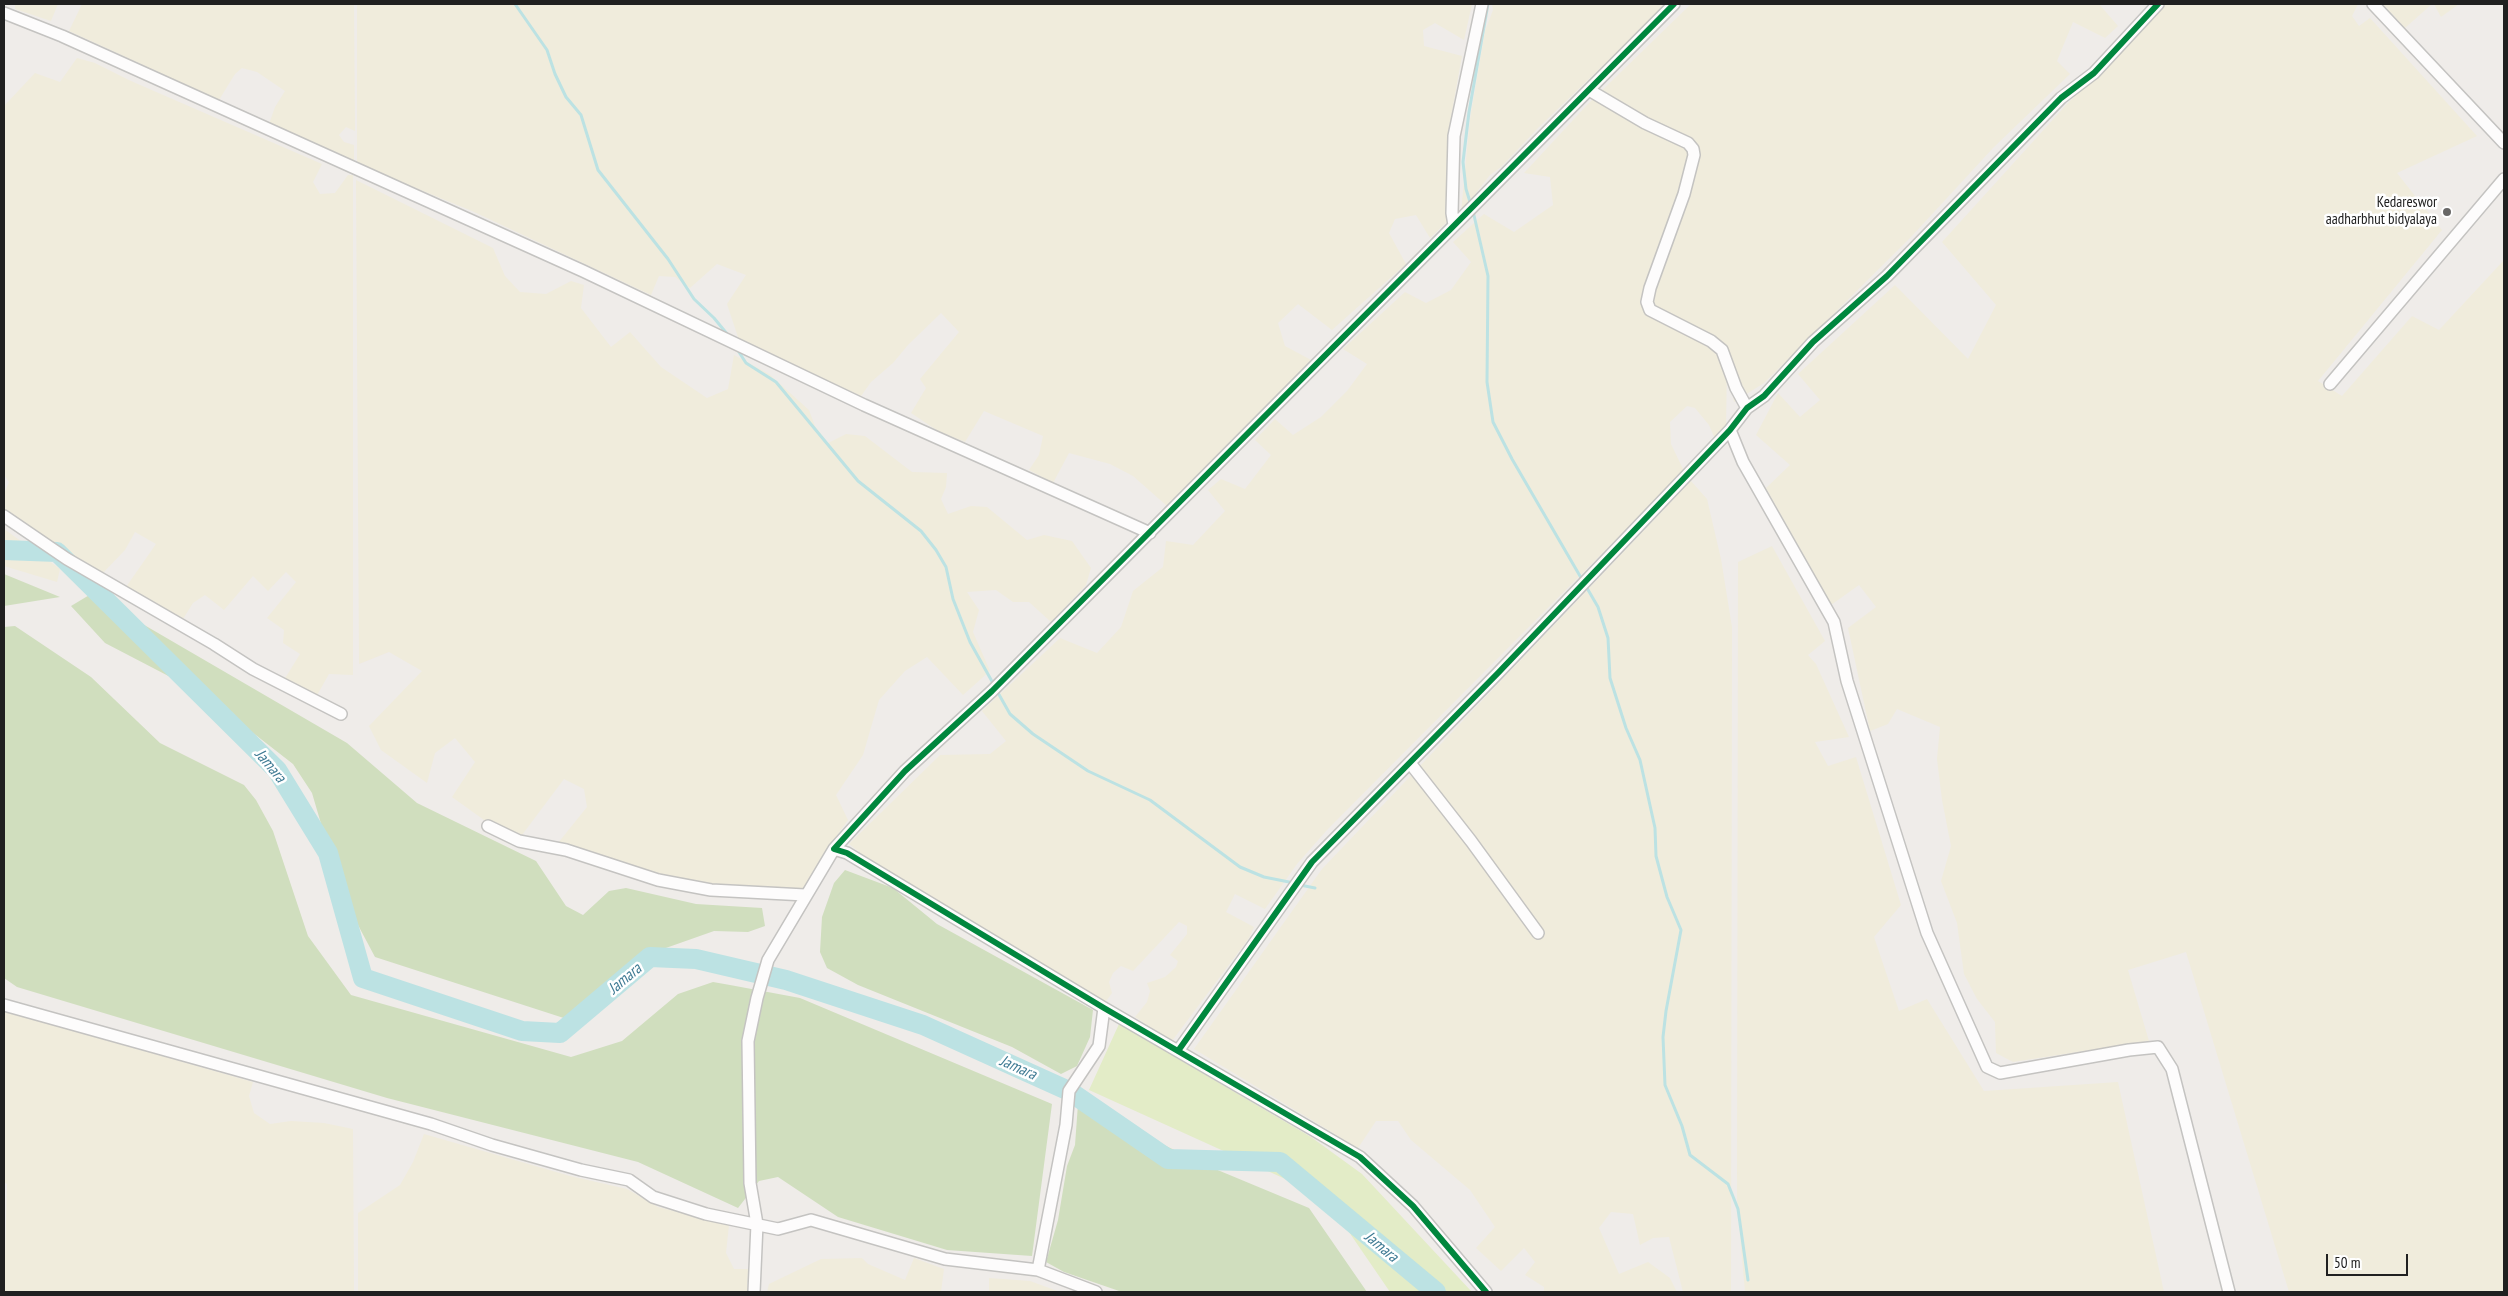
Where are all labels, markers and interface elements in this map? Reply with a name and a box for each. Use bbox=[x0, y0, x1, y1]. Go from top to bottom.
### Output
place label: Kedareswor aadharbhut bidyalaya bbox=[2326, 194, 2437, 229]
marker: Kedareswor aadharbhut bidyalaya bbox=[2441, 206, 2453, 218]
water label: Jamara bbox=[250, 745, 290, 787]
water label: Jamara bbox=[604, 959, 646, 999]
water label: Jamara bbox=[997, 1052, 1039, 1084]
water label: Jamara bbox=[1360, 1227, 1402, 1267]
scale bar bbox=[2328, 1244, 2410, 1276]
text: 50 m bbox=[2334, 1253, 2360, 1272]

